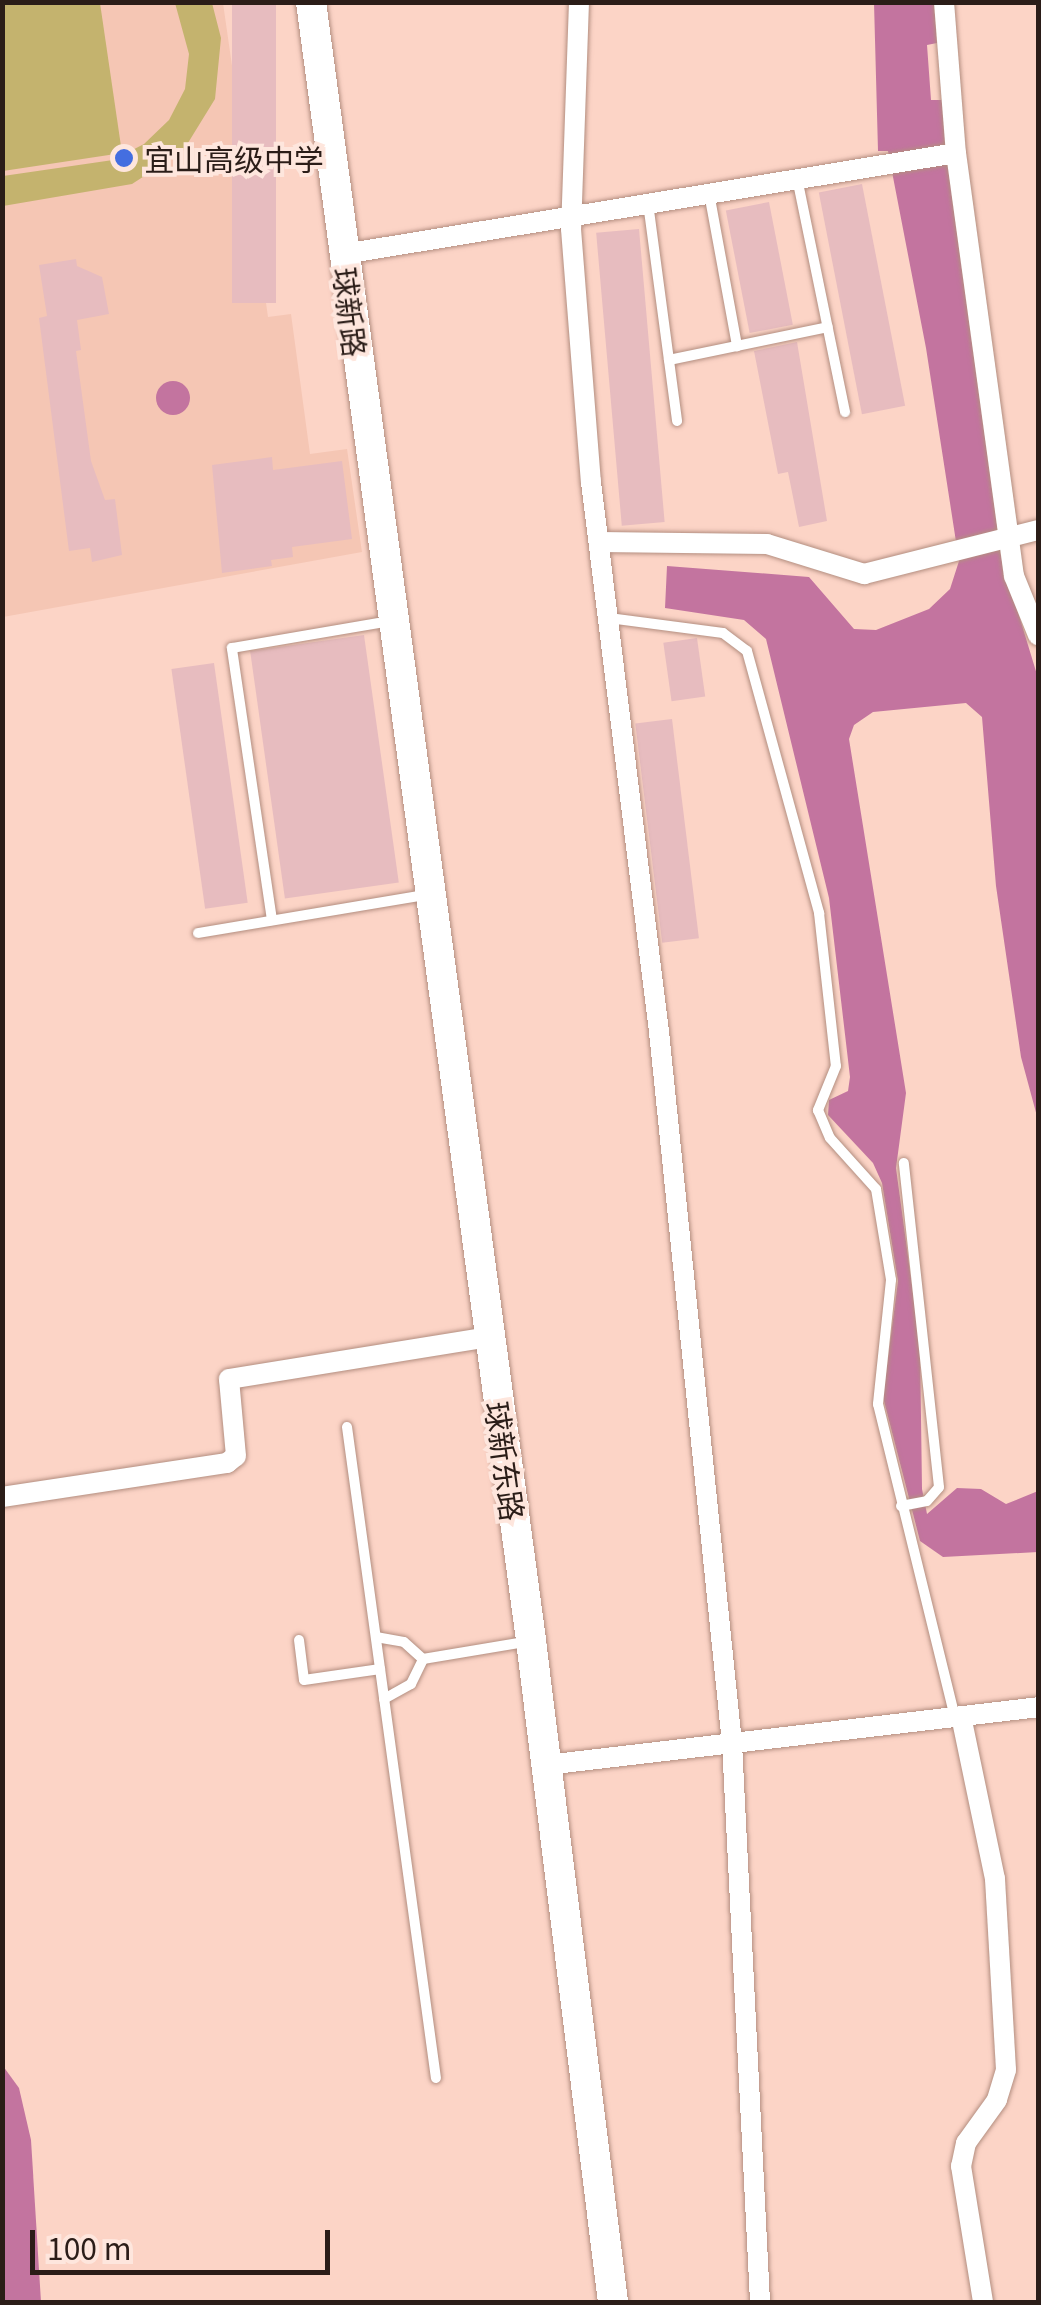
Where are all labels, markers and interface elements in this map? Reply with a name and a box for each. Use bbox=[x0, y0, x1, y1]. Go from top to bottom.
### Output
place label: 宜山高级中学 bbox=[144, 140, 324, 176]
marker: 宜山高级中学 bbox=[113, 147, 135, 169]
street label: 球新路 bbox=[328, 265, 374, 359]
street label: 球新东路 bbox=[480, 1399, 532, 1523]
scale bar bbox=[35, 2210, 335, 2272]
text: 100 m bbox=[47, 2225, 131, 2269]

